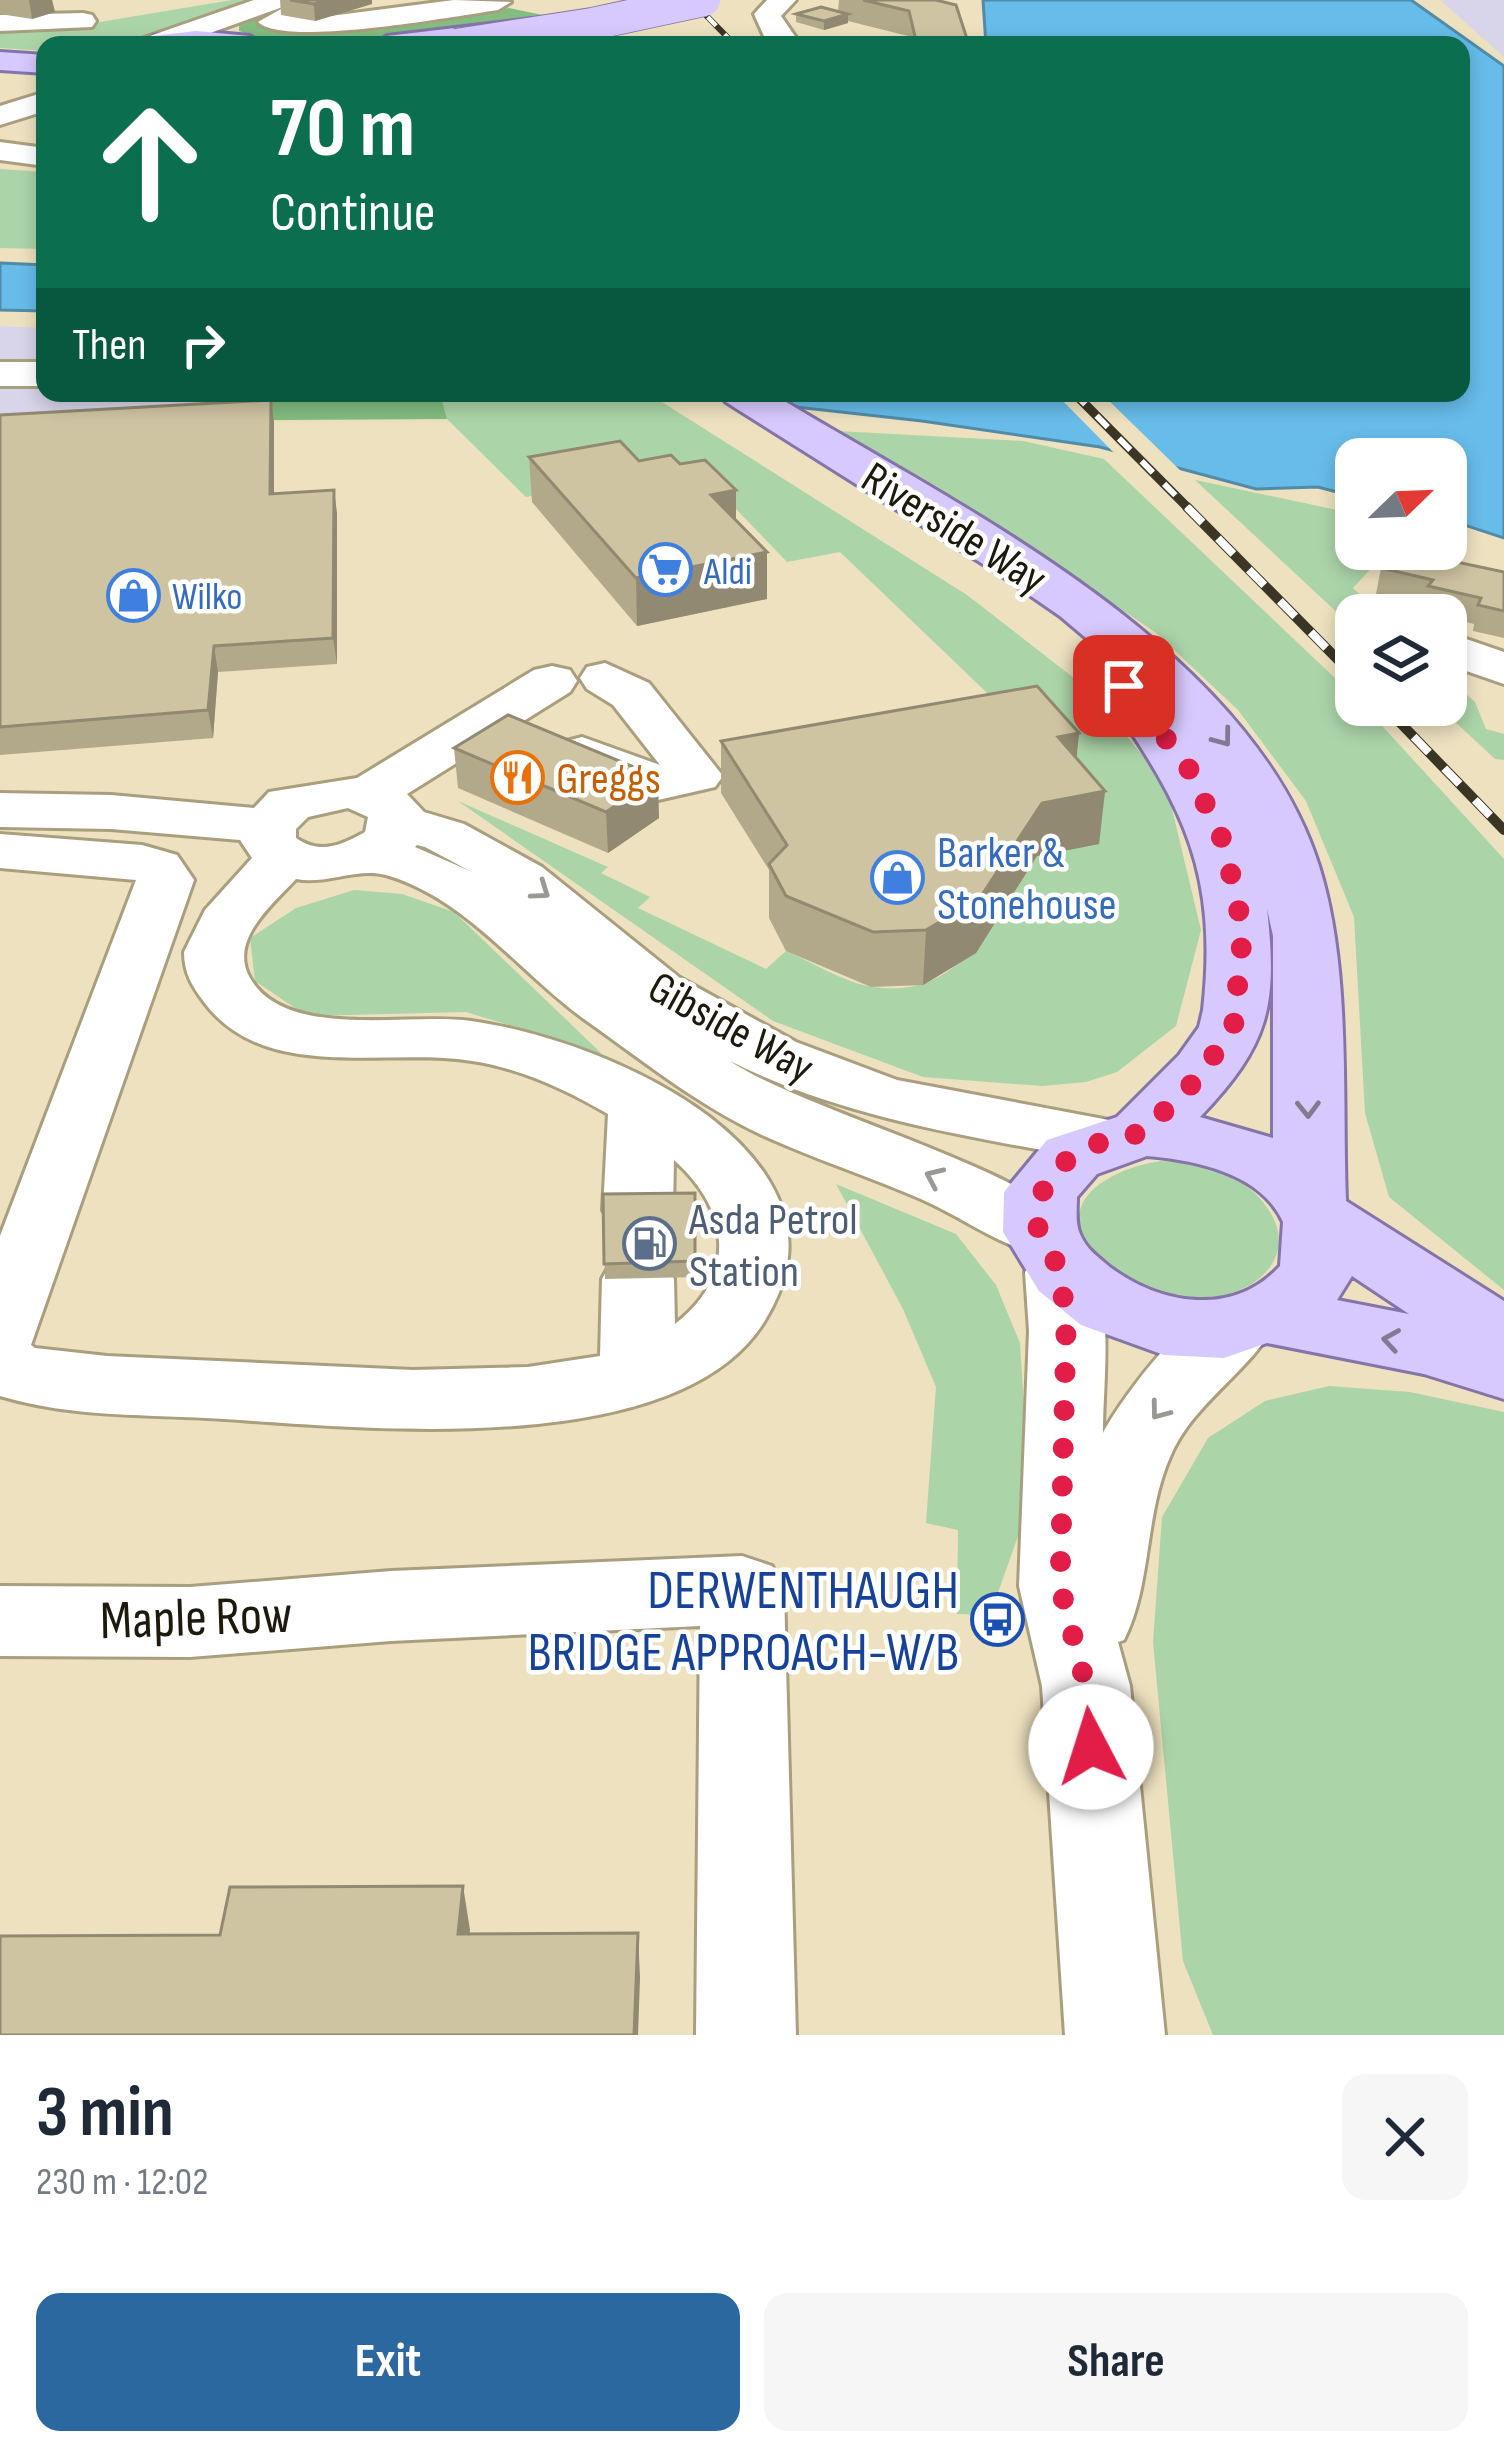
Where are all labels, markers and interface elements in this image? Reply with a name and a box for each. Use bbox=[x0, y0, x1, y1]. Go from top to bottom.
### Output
text: 70 m bbox=[270, 79, 415, 180]
icon: ahead bbox=[72, 84, 228, 240]
text: Continue bbox=[270, 181, 436, 246]
icon: right bbox=[170, 312, 236, 378]
text: Then bbox=[72, 318, 146, 373]
north arrow bbox=[1335, 438, 1467, 570]
map controls bbox=[1335, 438, 1467, 726]
street label: Riverside Way bbox=[851, 451, 1056, 607]
supermarket icon: Aldi bbox=[637, 542, 693, 598]
place label: Aldi bbox=[703, 549, 752, 596]
shop icon: Wilko bbox=[105, 567, 161, 623]
place label: Wilko bbox=[172, 574, 242, 621]
button: layers bbox=[1335, 594, 1467, 726]
pin bbox=[1073, 635, 1175, 737]
icon: arrive bbox=[1091, 653, 1157, 719]
one-way arrow bbox=[1208, 724, 1230, 746]
restaurant icon: Greggs bbox=[489, 749, 545, 805]
place label: Greggs bbox=[556, 752, 661, 807]
place label: Barker & Stonehouse bbox=[937, 826, 1117, 933]
shop icon: Barker & Stonehouse bbox=[870, 849, 926, 905]
one-way arrow bbox=[528, 877, 550, 899]
street label: Gibside Way bbox=[638, 960, 823, 1096]
one-way arrow bbox=[1294, 1100, 1320, 1119]
one-way arrow bbox=[924, 1168, 946, 1192]
place label: Asda Petrol Station bbox=[688, 1193, 858, 1300]
fuel station icon: Asda Petrol Station bbox=[622, 1216, 678, 1272]
one-way arrow bbox=[1382, 1329, 1402, 1354]
one-way arrow bbox=[1151, 1398, 1173, 1420]
place label: DERWENTHAUGH BRIDGE APPROACH-W/B bbox=[527, 1559, 959, 1686]
street label: Maple Row bbox=[99, 1583, 293, 1654]
bus stop icon: DERWENTHAUGH BRIDGE APPROACH-W/B bbox=[970, 1592, 1026, 1648]
position arrow bbox=[1028, 1684, 1154, 1810]
text: 3 min bbox=[36, 2070, 174, 2157]
button: close bbox=[1342, 2074, 1468, 2200]
text: 230 m · 12:02 bbox=[36, 2159, 208, 2206]
button: Exit bbox=[36, 2293, 740, 2431]
button: Share bbox=[764, 2293, 1468, 2431]

